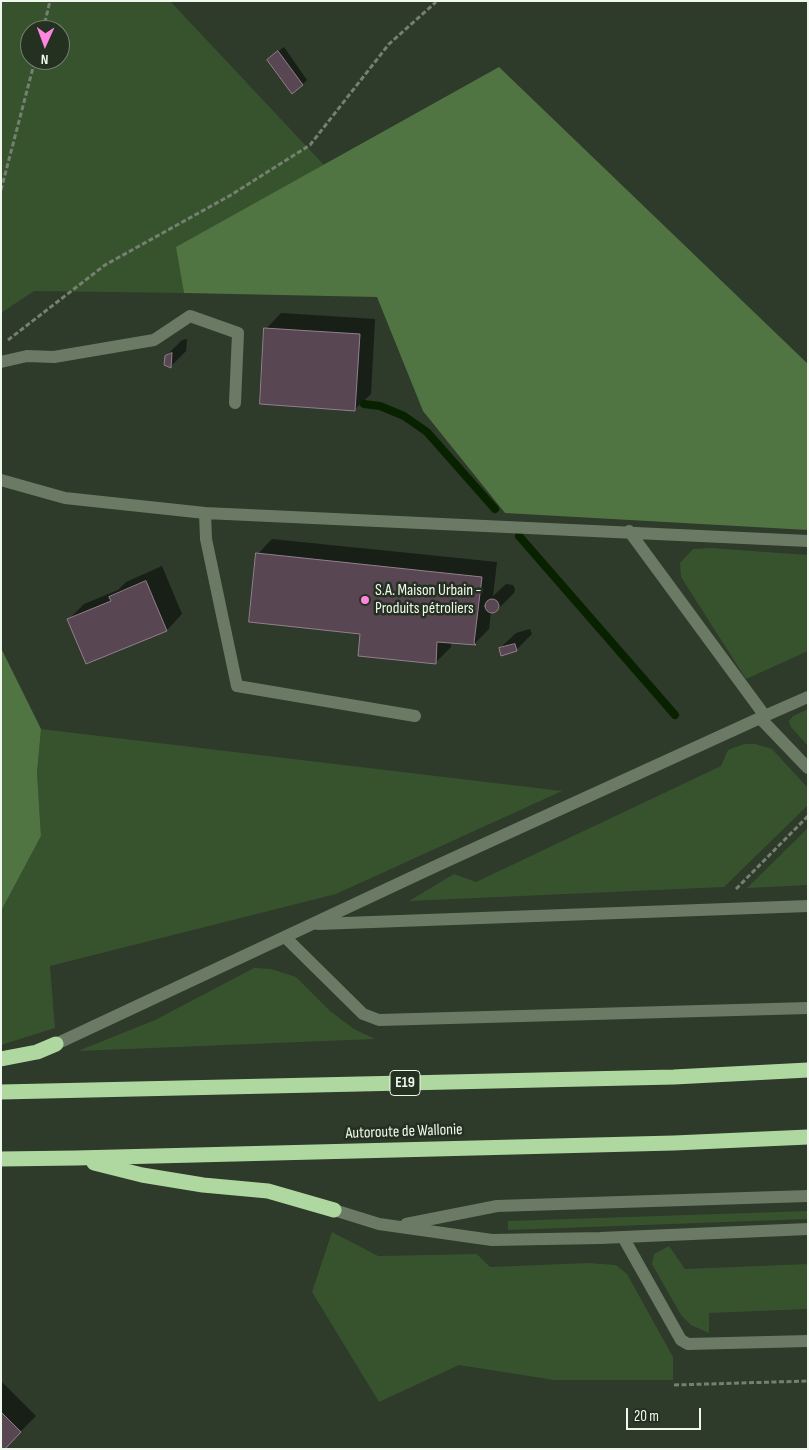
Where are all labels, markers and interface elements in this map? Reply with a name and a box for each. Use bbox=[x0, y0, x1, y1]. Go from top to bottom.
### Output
north arrow bbox=[20, 20, 70, 70]
text: N bbox=[40, 51, 49, 68]
place label: S.A. Maison Urbain - Produits pétroliers bbox=[375, 581, 482, 619]
marker: S.A. Maison Urbain - Produits pétroliers bbox=[359, 594, 371, 606]
road number: E19 bbox=[390, 1070, 420, 1096]
street label: Autoroute de Wallonie bbox=[345, 1120, 463, 1144]
scale bar bbox=[629, 1398, 704, 1430]
text: 20 m bbox=[634, 1407, 659, 1426]

